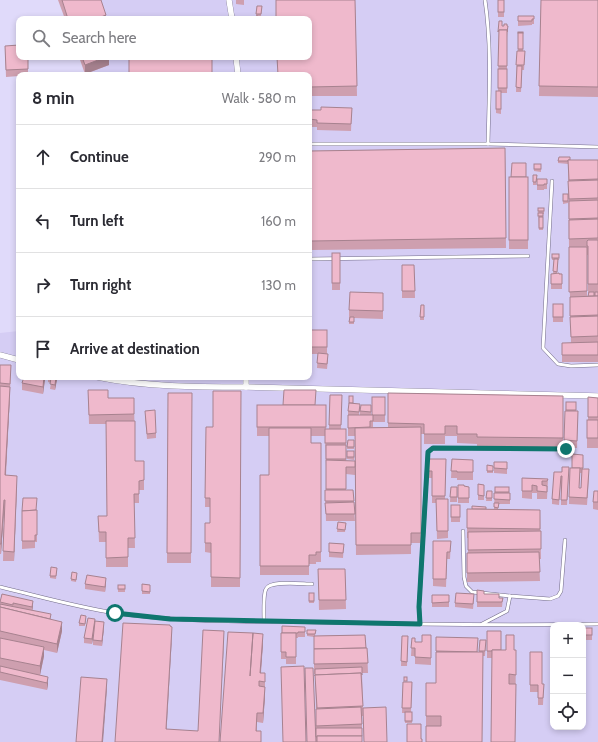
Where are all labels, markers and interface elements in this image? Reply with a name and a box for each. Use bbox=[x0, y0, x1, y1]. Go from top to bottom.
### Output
search box bbox=[16, 16, 312, 60]
icon: search bbox=[30, 27, 52, 49]
text: Search here bbox=[62, 29, 137, 47]
text: 8 min bbox=[32, 88, 74, 108]
text: Walk · 580 m bbox=[222, 90, 296, 106]
icon: ahead bbox=[32, 146, 54, 168]
text: Continue bbox=[70, 148, 129, 166]
text: 290 m bbox=[258, 149, 296, 165]
icon: left bbox=[32, 210, 54, 232]
text: Turn left bbox=[70, 212, 124, 230]
text: 160 m bbox=[261, 213, 296, 229]
icon: right bbox=[32, 274, 54, 296]
text: Turn right bbox=[70, 276, 131, 294]
text: 130 m bbox=[261, 277, 296, 293]
icon: arrive bbox=[32, 338, 54, 360]
text: Arrive at destination bbox=[70, 340, 200, 358]
route end bbox=[557, 440, 575, 458]
route start bbox=[106, 604, 124, 622]
map controls bbox=[550, 622, 586, 730]
button: + bbox=[550, 622, 586, 658]
button: − bbox=[550, 658, 586, 694]
button: locate bbox=[550, 694, 586, 730]

